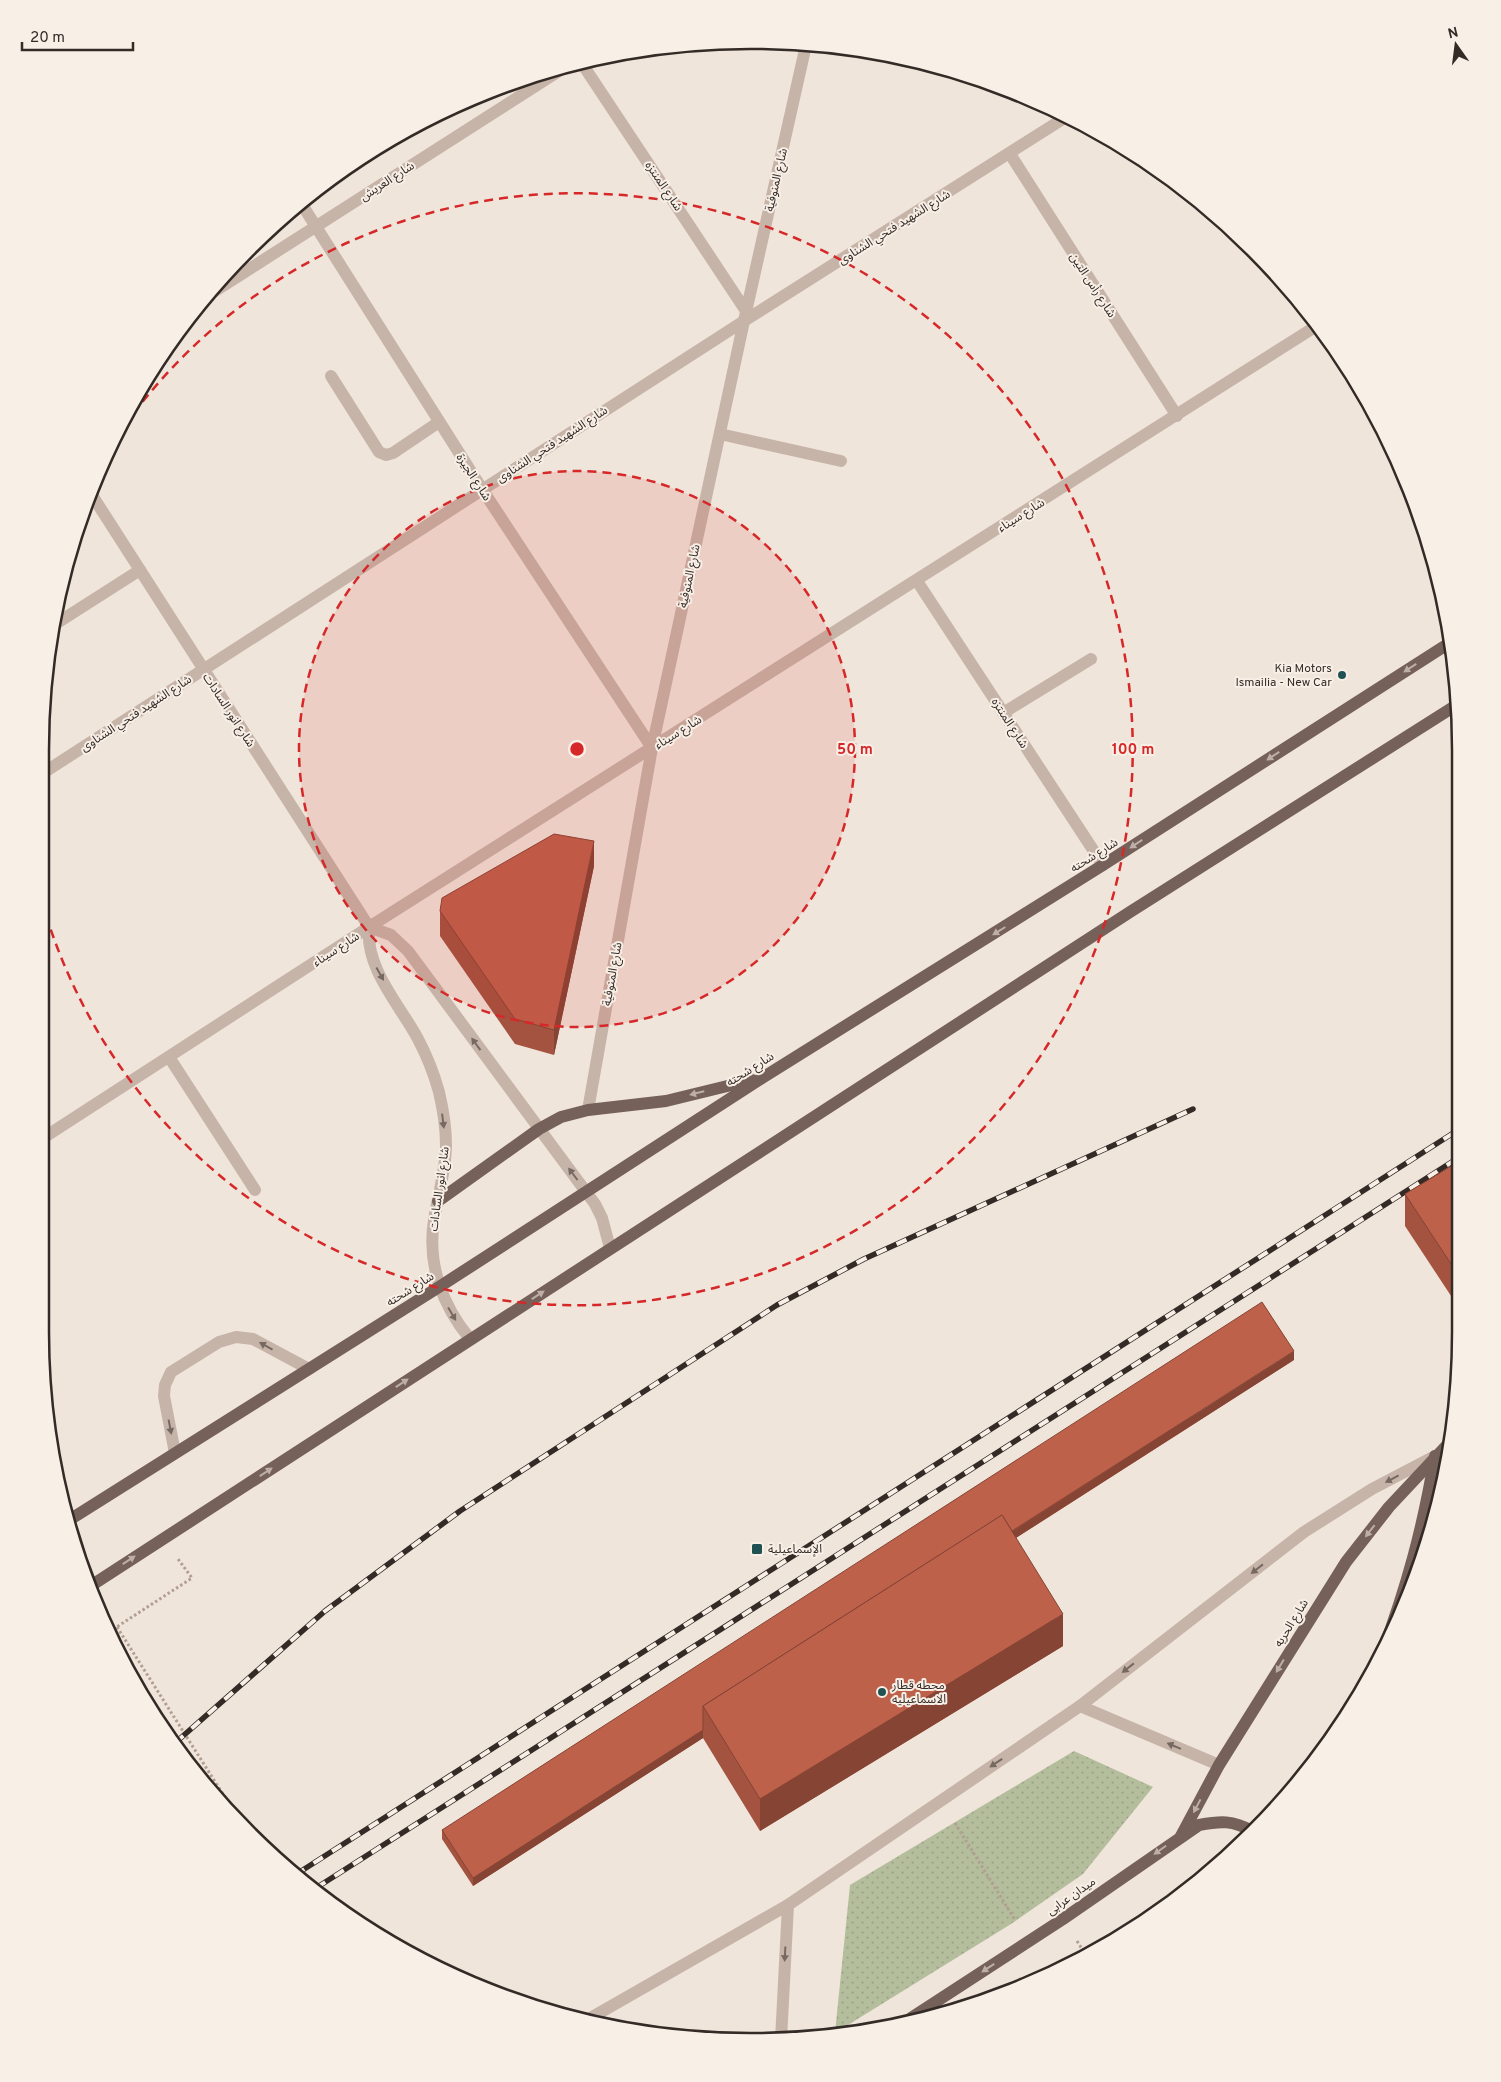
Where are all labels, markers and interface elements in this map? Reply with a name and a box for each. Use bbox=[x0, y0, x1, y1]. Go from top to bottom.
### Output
scale bar bbox=[22, 20, 134, 52]
north arrow bbox=[1431, 20, 1481, 70]
text: N bbox=[1446, 24, 1460, 43]
text: 20 m bbox=[30, 29, 65, 48]
street label: شارع المنوفية bbox=[762, 147, 792, 213]
street label: شارع العريش bbox=[357, 158, 418, 205]
street label: شارع المنتزه bbox=[641, 159, 686, 215]
street label: شارع الشهيد فتحي الشناوى bbox=[835, 187, 954, 270]
street label: شارع رأس التين bbox=[1065, 250, 1119, 321]
street label: شارع الشهيد فتحي الشناوى bbox=[494, 403, 612, 487]
street label: شارع الجيزة bbox=[452, 451, 494, 504]
street label: شارع سيناء bbox=[995, 495, 1048, 537]
street label: شارع المنوفية bbox=[675, 543, 705, 609]
place label: Kia Motors Ismailia - New Car bbox=[1236, 661, 1332, 691]
one-way arrow bbox=[1403, 664, 1416, 673]
marker: Kia Motors Ismailia - New Car bbox=[1336, 669, 1348, 681]
street label: شارع انور السادات bbox=[198, 670, 258, 751]
street label: شارع الشهيد فتحي الشناوى bbox=[78, 672, 196, 756]
street label: شارع المنتزه bbox=[987, 695, 1031, 752]
street label: شارع سيناء bbox=[652, 712, 705, 754]
centre of rings bbox=[568, 740, 586, 758]
text: 50 m bbox=[837, 741, 873, 760]
text: 100 m bbox=[1112, 741, 1154, 760]
one-way arrow bbox=[1266, 752, 1280, 761]
street label: شارع شحته bbox=[1068, 835, 1121, 877]
one-way arrow bbox=[1130, 840, 1143, 849]
one-way arrow bbox=[992, 926, 1005, 935]
street label: شارع سيناء bbox=[310, 929, 363, 971]
street label: شارع المنوفية bbox=[599, 941, 626, 1007]
one-way arrow bbox=[375, 967, 384, 980]
one-way arrow bbox=[471, 1037, 481, 1051]
street label: شارع شحته bbox=[724, 1049, 777, 1091]
one-way arrow bbox=[690, 1089, 705, 1097]
one-way arrow bbox=[440, 1114, 448, 1130]
street label: شارع انور السادات bbox=[426, 1146, 454, 1233]
one-way arrow bbox=[567, 1168, 578, 1181]
street label: شارع شحته bbox=[384, 1269, 437, 1311]
one-way arrow bbox=[531, 1290, 545, 1299]
one-way arrow bbox=[448, 1307, 457, 1320]
one-way arrow bbox=[259, 1342, 273, 1350]
one-way arrow bbox=[395, 1378, 408, 1388]
one-way arrow bbox=[166, 1419, 174, 1434]
one-way arrow bbox=[259, 1467, 272, 1477]
one-way arrow bbox=[1385, 1475, 1399, 1483]
one-way arrow bbox=[1365, 1524, 1376, 1537]
marker: الإسماعيلية bbox=[750, 1542, 764, 1556]
place label: الإسماعيلية bbox=[768, 1542, 822, 1558]
one-way arrow bbox=[123, 1556, 136, 1565]
one-way arrow bbox=[1251, 1563, 1264, 1574]
street label: شارع الحريه bbox=[1271, 1597, 1313, 1651]
one-way arrow bbox=[1275, 1660, 1284, 1673]
one-way arrow bbox=[1122, 1663, 1135, 1674]
place label: محطه قطار الاسماعيليه bbox=[891, 1678, 946, 1708]
marker: محطه قطار الاسماعيليه bbox=[876, 1686, 888, 1698]
one-way arrow bbox=[1167, 1741, 1181, 1749]
one-way arrow bbox=[990, 1758, 1003, 1768]
one-way arrow bbox=[1193, 1799, 1201, 1813]
one-way arrow bbox=[1154, 1845, 1167, 1855]
street label: ميدان عرابى bbox=[1044, 1874, 1099, 1920]
one-way arrow bbox=[781, 1946, 789, 1962]
one-way arrow bbox=[981, 1963, 994, 1973]

